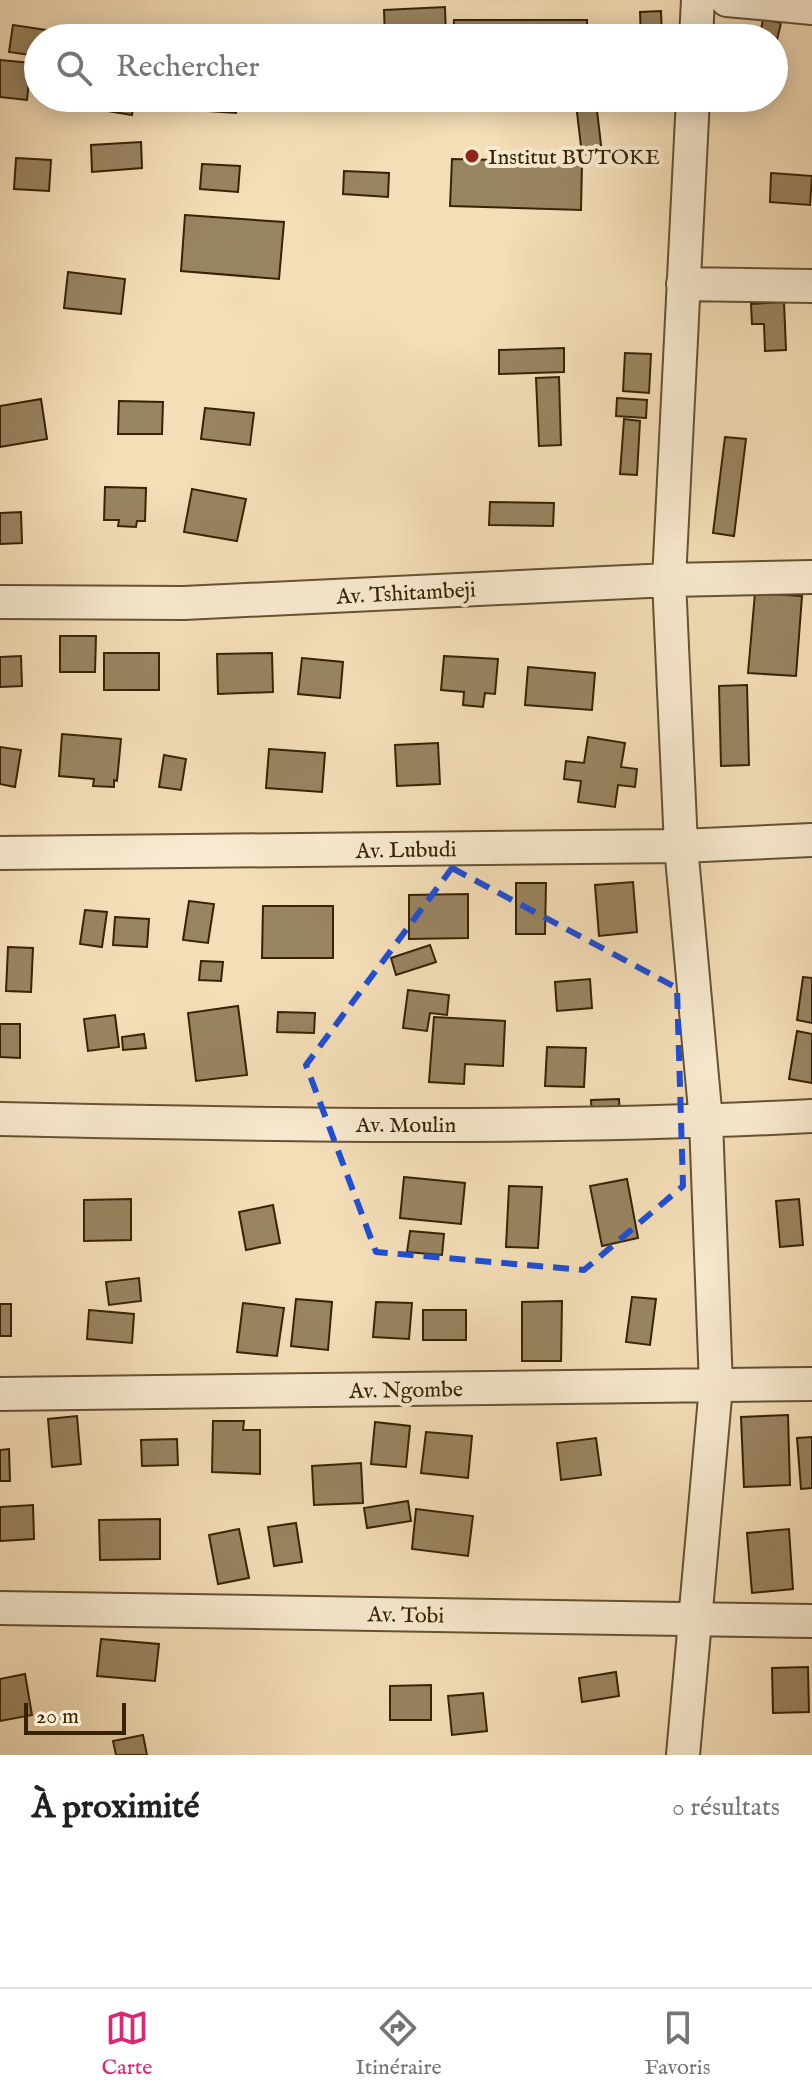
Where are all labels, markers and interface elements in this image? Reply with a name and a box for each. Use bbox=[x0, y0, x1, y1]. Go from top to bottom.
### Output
search box bbox=[24, 24, 788, 112]
icon: search bbox=[52, 46, 96, 90]
text: Rechercher bbox=[116, 49, 260, 87]
place label: Institut BUTOKE bbox=[488, 144, 660, 172]
marker: Institut BUTOKE bbox=[463, 147, 481, 165]
street label: Av. Tshitambeji bbox=[335, 576, 477, 612]
street label: Av. Lubudi bbox=[354, 836, 457, 866]
street label: Av. Moulin bbox=[355, 1112, 456, 1140]
street label: Av. Ngombe bbox=[348, 1376, 463, 1406]
street label: Av. Tobi bbox=[366, 1601, 445, 1631]
scale bar bbox=[24, 1699, 126, 1735]
text: 20 m bbox=[36, 1703, 79, 1731]
text: À proximité bbox=[32, 1786, 199, 1829]
text: 0 résultats bbox=[672, 1791, 780, 1824]
tab: Carte bbox=[101, 2006, 152, 2082]
tab: Itinéraire bbox=[355, 2006, 442, 2082]
tab: Favoris bbox=[645, 2006, 711, 2082]

